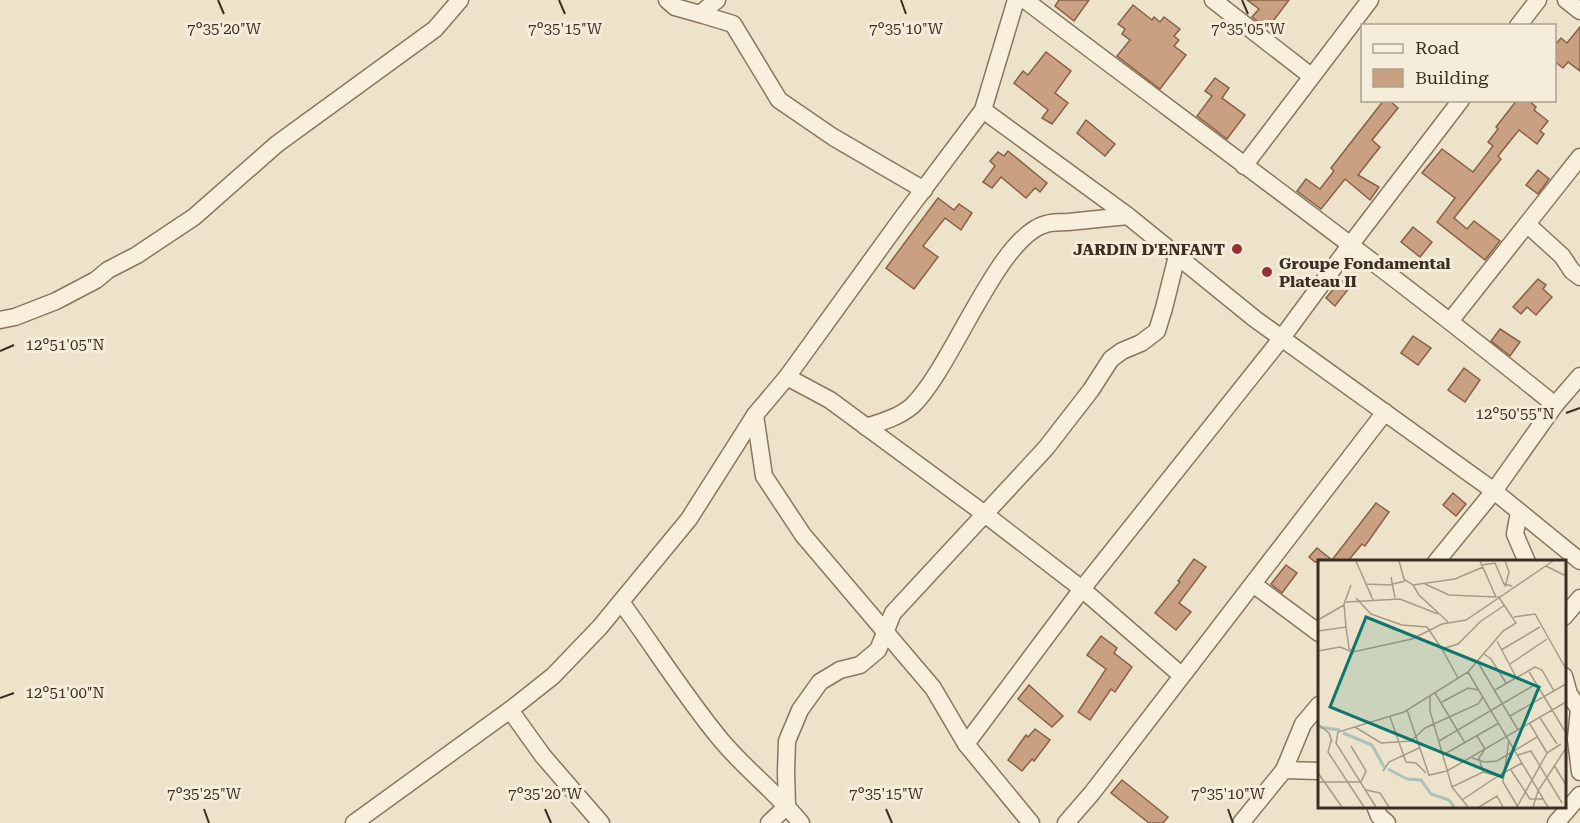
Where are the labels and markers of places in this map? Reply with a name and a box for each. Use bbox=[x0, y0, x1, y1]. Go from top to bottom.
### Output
place label: JARDIN D'ENFANT bbox=[1073, 240, 1225, 259]
marker: JARDIN D'ENFANT bbox=[1230, 242, 1244, 256]
place label: Groupe Fondamental Plateau II bbox=[1279, 254, 1451, 291]
marker: Groupe Fondamental Plateau II bbox=[1260, 265, 1274, 279]

